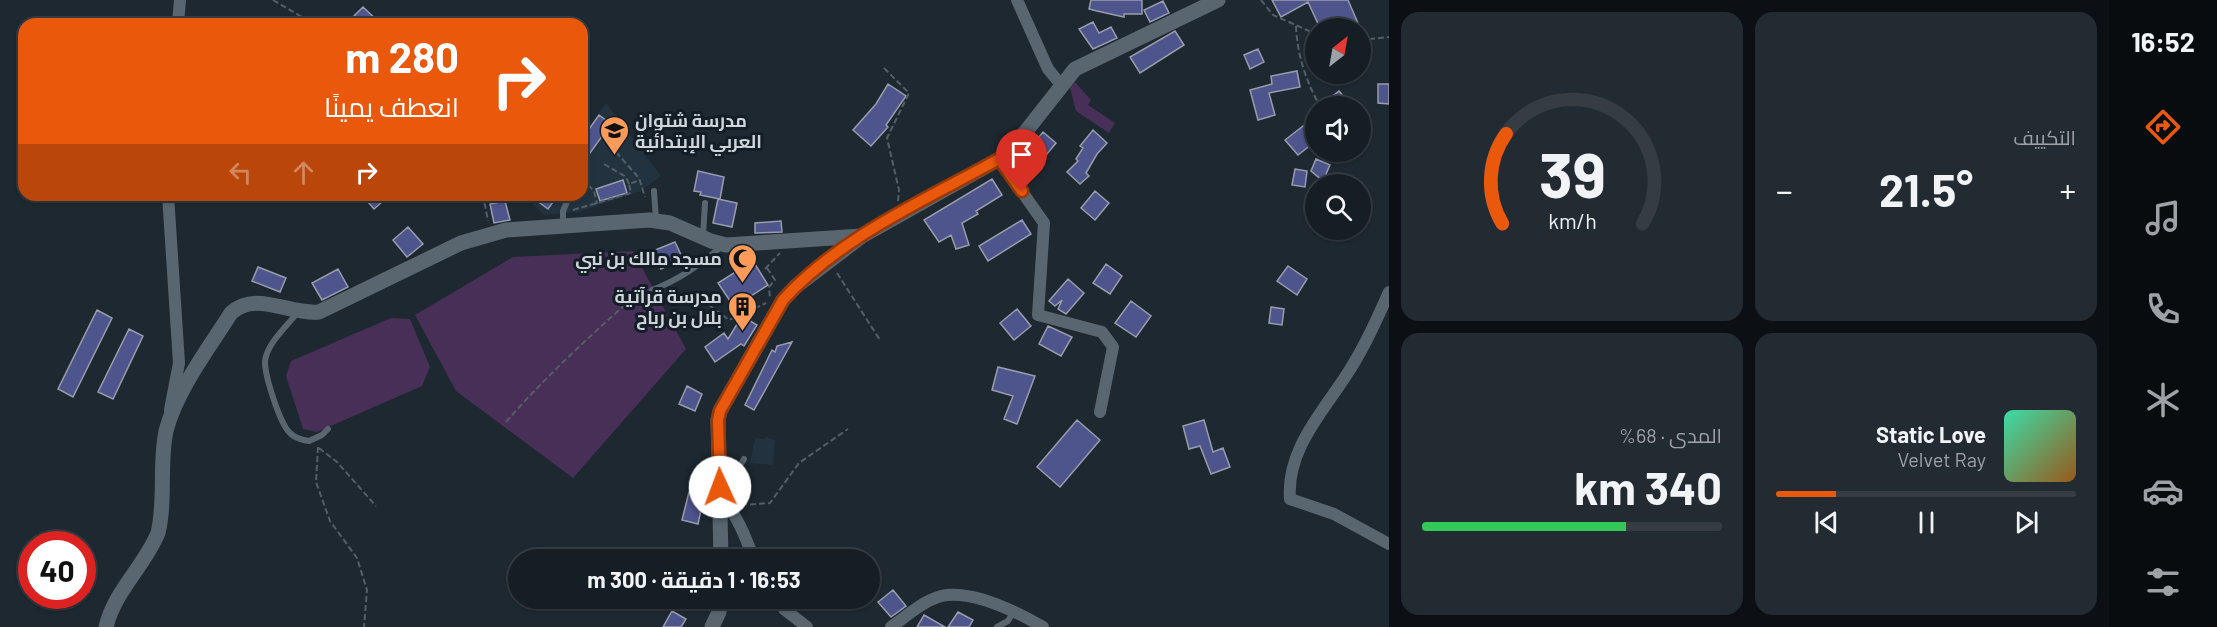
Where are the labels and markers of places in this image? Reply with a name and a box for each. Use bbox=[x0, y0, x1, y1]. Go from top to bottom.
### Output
place label: مدرسة شتوان العربي الإبتدائية bbox=[635, 109, 762, 157]
school or university icon: مدرسة شتوان العربي الإبتدائية bbox=[598, 114, 630, 156]
pin bbox=[996, 129, 1047, 191]
mosque icon: مسجد مالك بن نبي bbox=[727, 242, 759, 284]
place label: مسجد مالك بن نبي bbox=[575, 247, 722, 274]
place label: مدرسة قرآتية بلال بن رباح bbox=[615, 285, 722, 330]
building icon: مدرسة قرآتية بلال بن رباح bbox=[727, 290, 759, 332]

